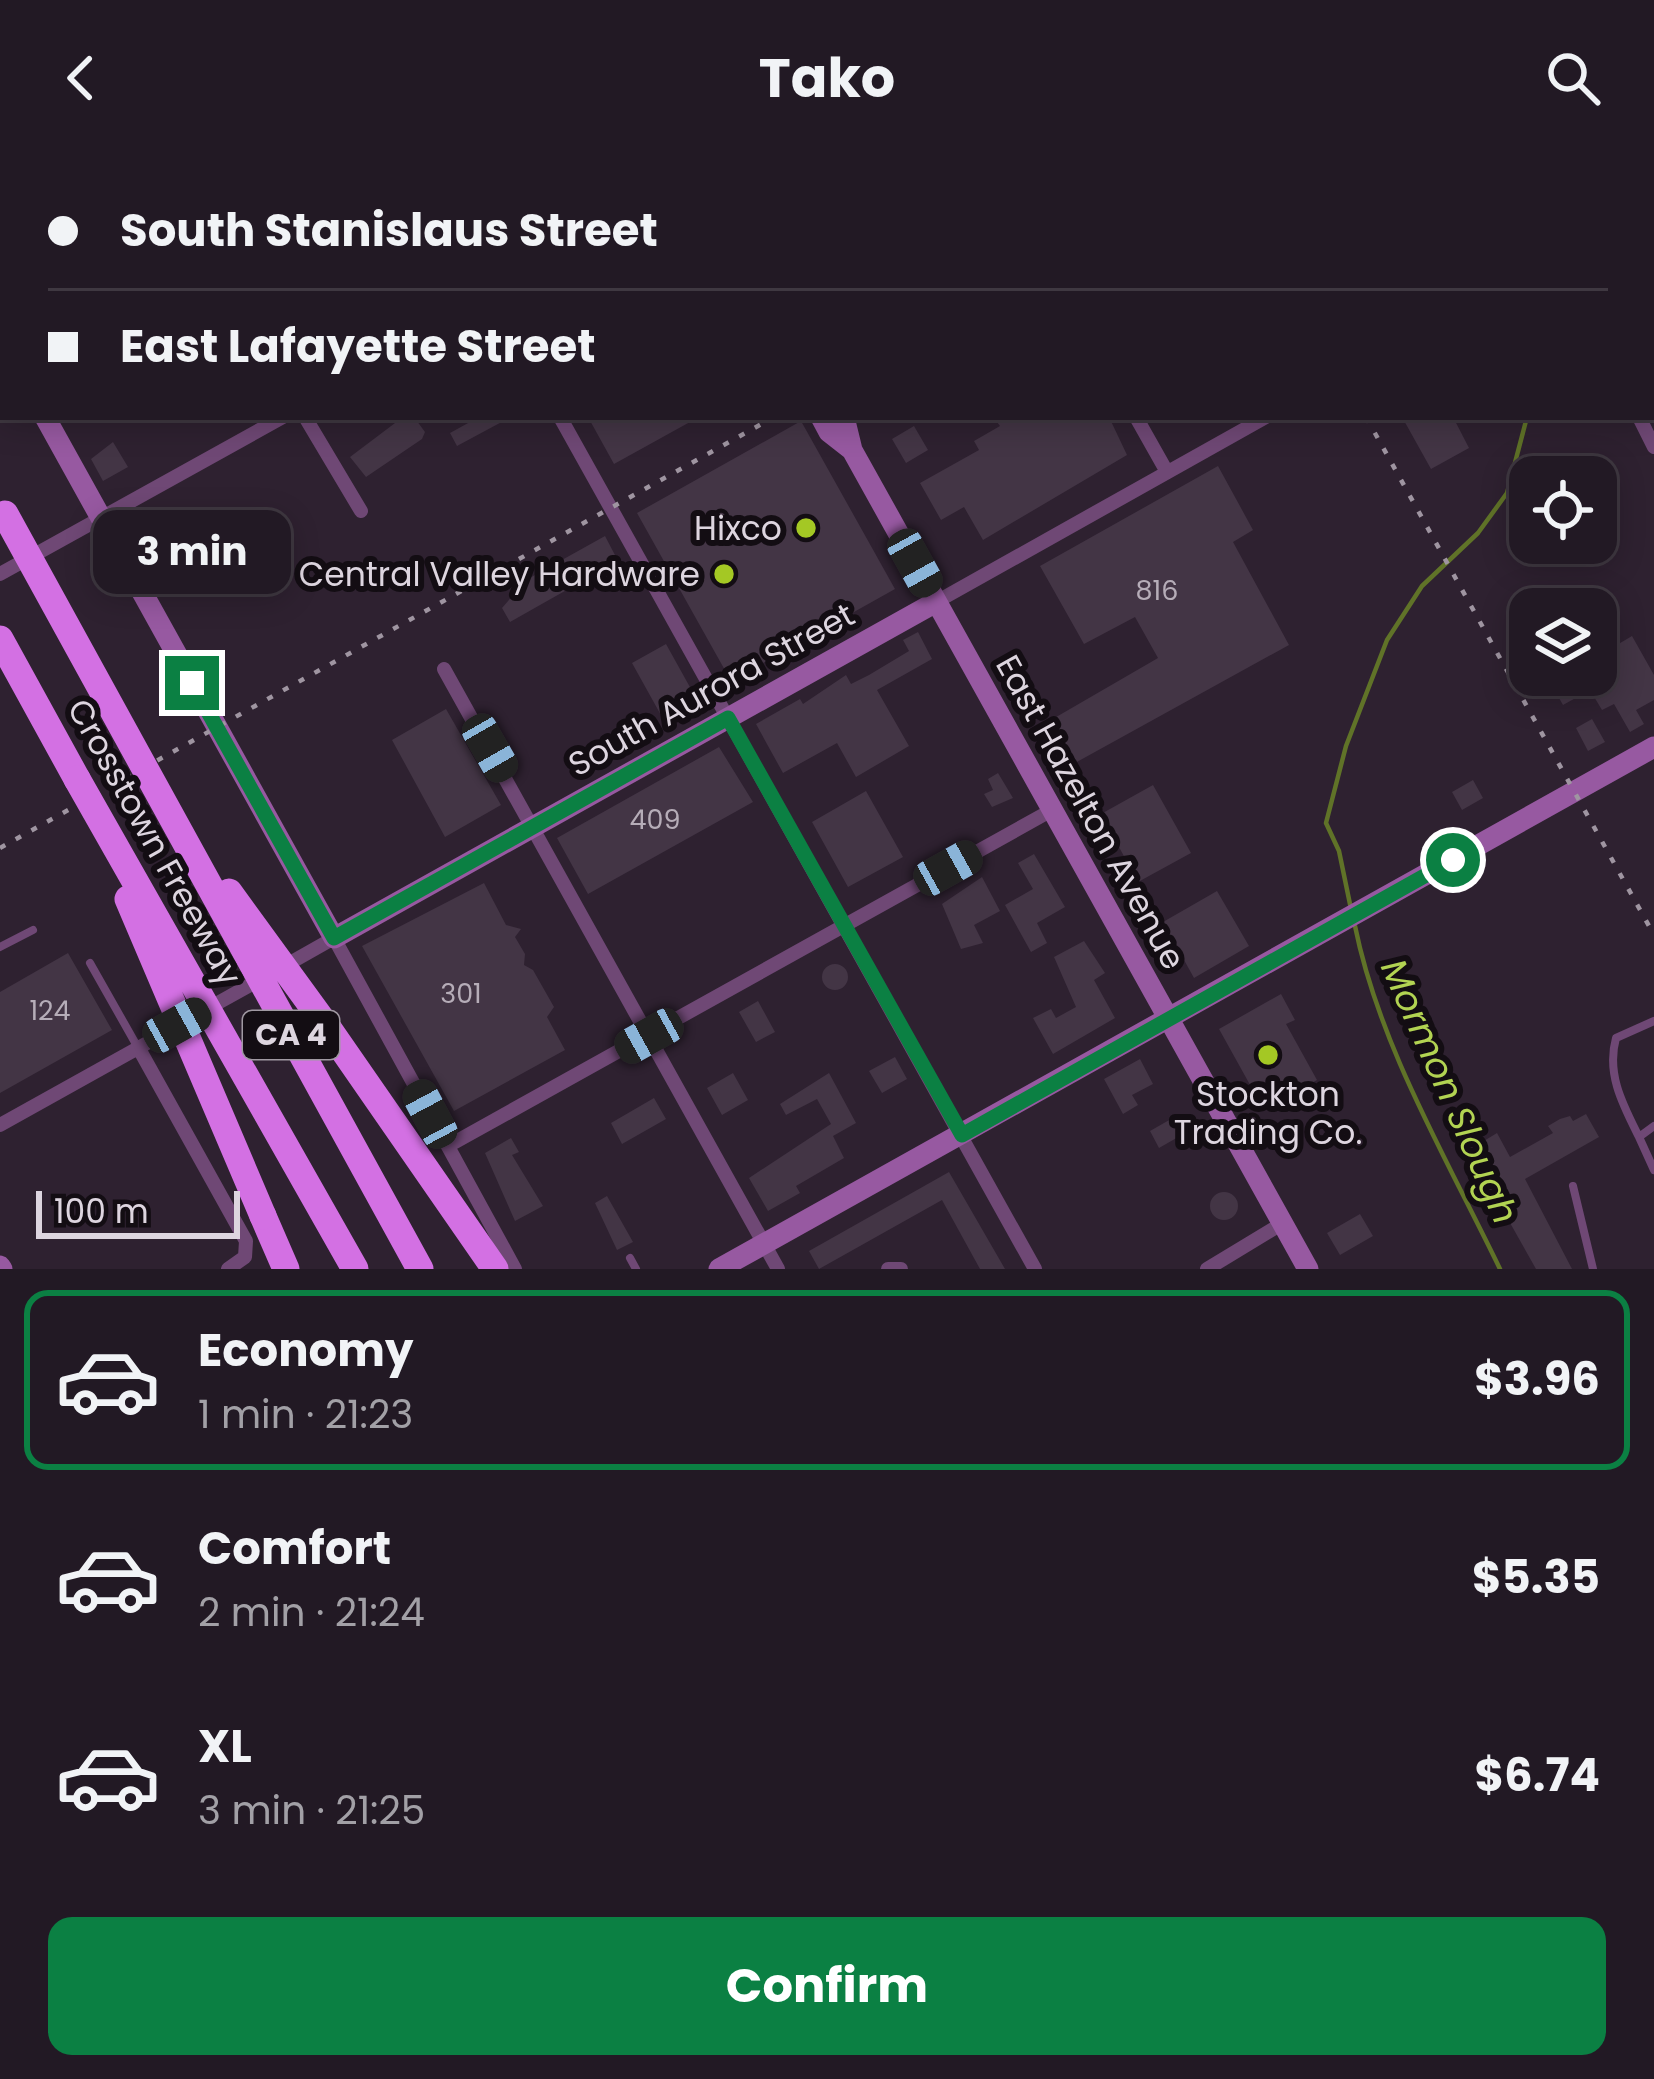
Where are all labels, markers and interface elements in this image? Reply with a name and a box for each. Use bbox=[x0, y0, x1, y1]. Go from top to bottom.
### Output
text: Tako bbox=[759, 40, 895, 116]
icon: back bbox=[48, 45, 114, 111]
icon: search bbox=[1540, 45, 1606, 111]
text: South Stanislaus Street bbox=[120, 199, 658, 262]
text: East Lafayette Street bbox=[120, 315, 595, 378]
map controls bbox=[1509, 456, 1617, 696]
button: locate bbox=[1509, 456, 1617, 564]
place label: Hixco bbox=[694, 505, 782, 552]
callout: 3 min bbox=[93, 509, 291, 593]
marker: Hixco bbox=[793, 515, 819, 541]
car bbox=[882, 523, 948, 603]
text: 3 min bbox=[137, 524, 247, 579]
place label: Central Valley Hardware bbox=[299, 551, 700, 598]
marker: Central Valley Hardware bbox=[711, 561, 737, 587]
house number: 816 bbox=[1136, 572, 1178, 609]
button: layers bbox=[1509, 588, 1617, 696]
street label: South Aurora Street bbox=[560, 591, 863, 788]
street label: East Hazelton Avenue bbox=[984, 646, 1197, 978]
route end bbox=[165, 656, 219, 710]
street label: Crosstown Freeway bbox=[56, 690, 253, 995]
car bbox=[456, 708, 524, 788]
house number: 409 bbox=[630, 801, 680, 838]
route start bbox=[1426, 833, 1480, 887]
car bbox=[908, 835, 988, 901]
water label: Mormon Slough bbox=[1368, 951, 1531, 1232]
house number: 301 bbox=[440, 975, 482, 1012]
house number: 124 bbox=[29, 992, 71, 1029]
car bbox=[137, 992, 217, 1058]
car bbox=[609, 1003, 689, 1069]
road number: CA 4 bbox=[243, 1011, 339, 1059]
marker: Stockton Trading Co. bbox=[1255, 1042, 1281, 1068]
place label: Stockton Trading Co. bbox=[1174, 1071, 1362, 1156]
car bbox=[397, 1074, 463, 1154]
scale bar bbox=[36, 1185, 240, 1238]
text: 100 m bbox=[54, 1188, 149, 1235]
text: Economy bbox=[198, 1319, 413, 1382]
icon: car bbox=[54, 1326, 162, 1434]
text: $3.96 bbox=[1474, 1348, 1600, 1411]
text: 1 min · 21:23 bbox=[198, 1387, 413, 1442]
text: Comfort bbox=[198, 1517, 391, 1580]
icon: car bbox=[54, 1524, 162, 1632]
text: $5.35 bbox=[1472, 1546, 1600, 1609]
text: 2 min · 21:24 bbox=[198, 1585, 425, 1640]
text: XL bbox=[198, 1715, 252, 1778]
icon: car bbox=[54, 1722, 162, 1830]
text: $6.74 bbox=[1474, 1744, 1600, 1807]
text: 3 min · 21:25 bbox=[198, 1783, 425, 1838]
button: Confirm bbox=[48, 1917, 1606, 2055]

